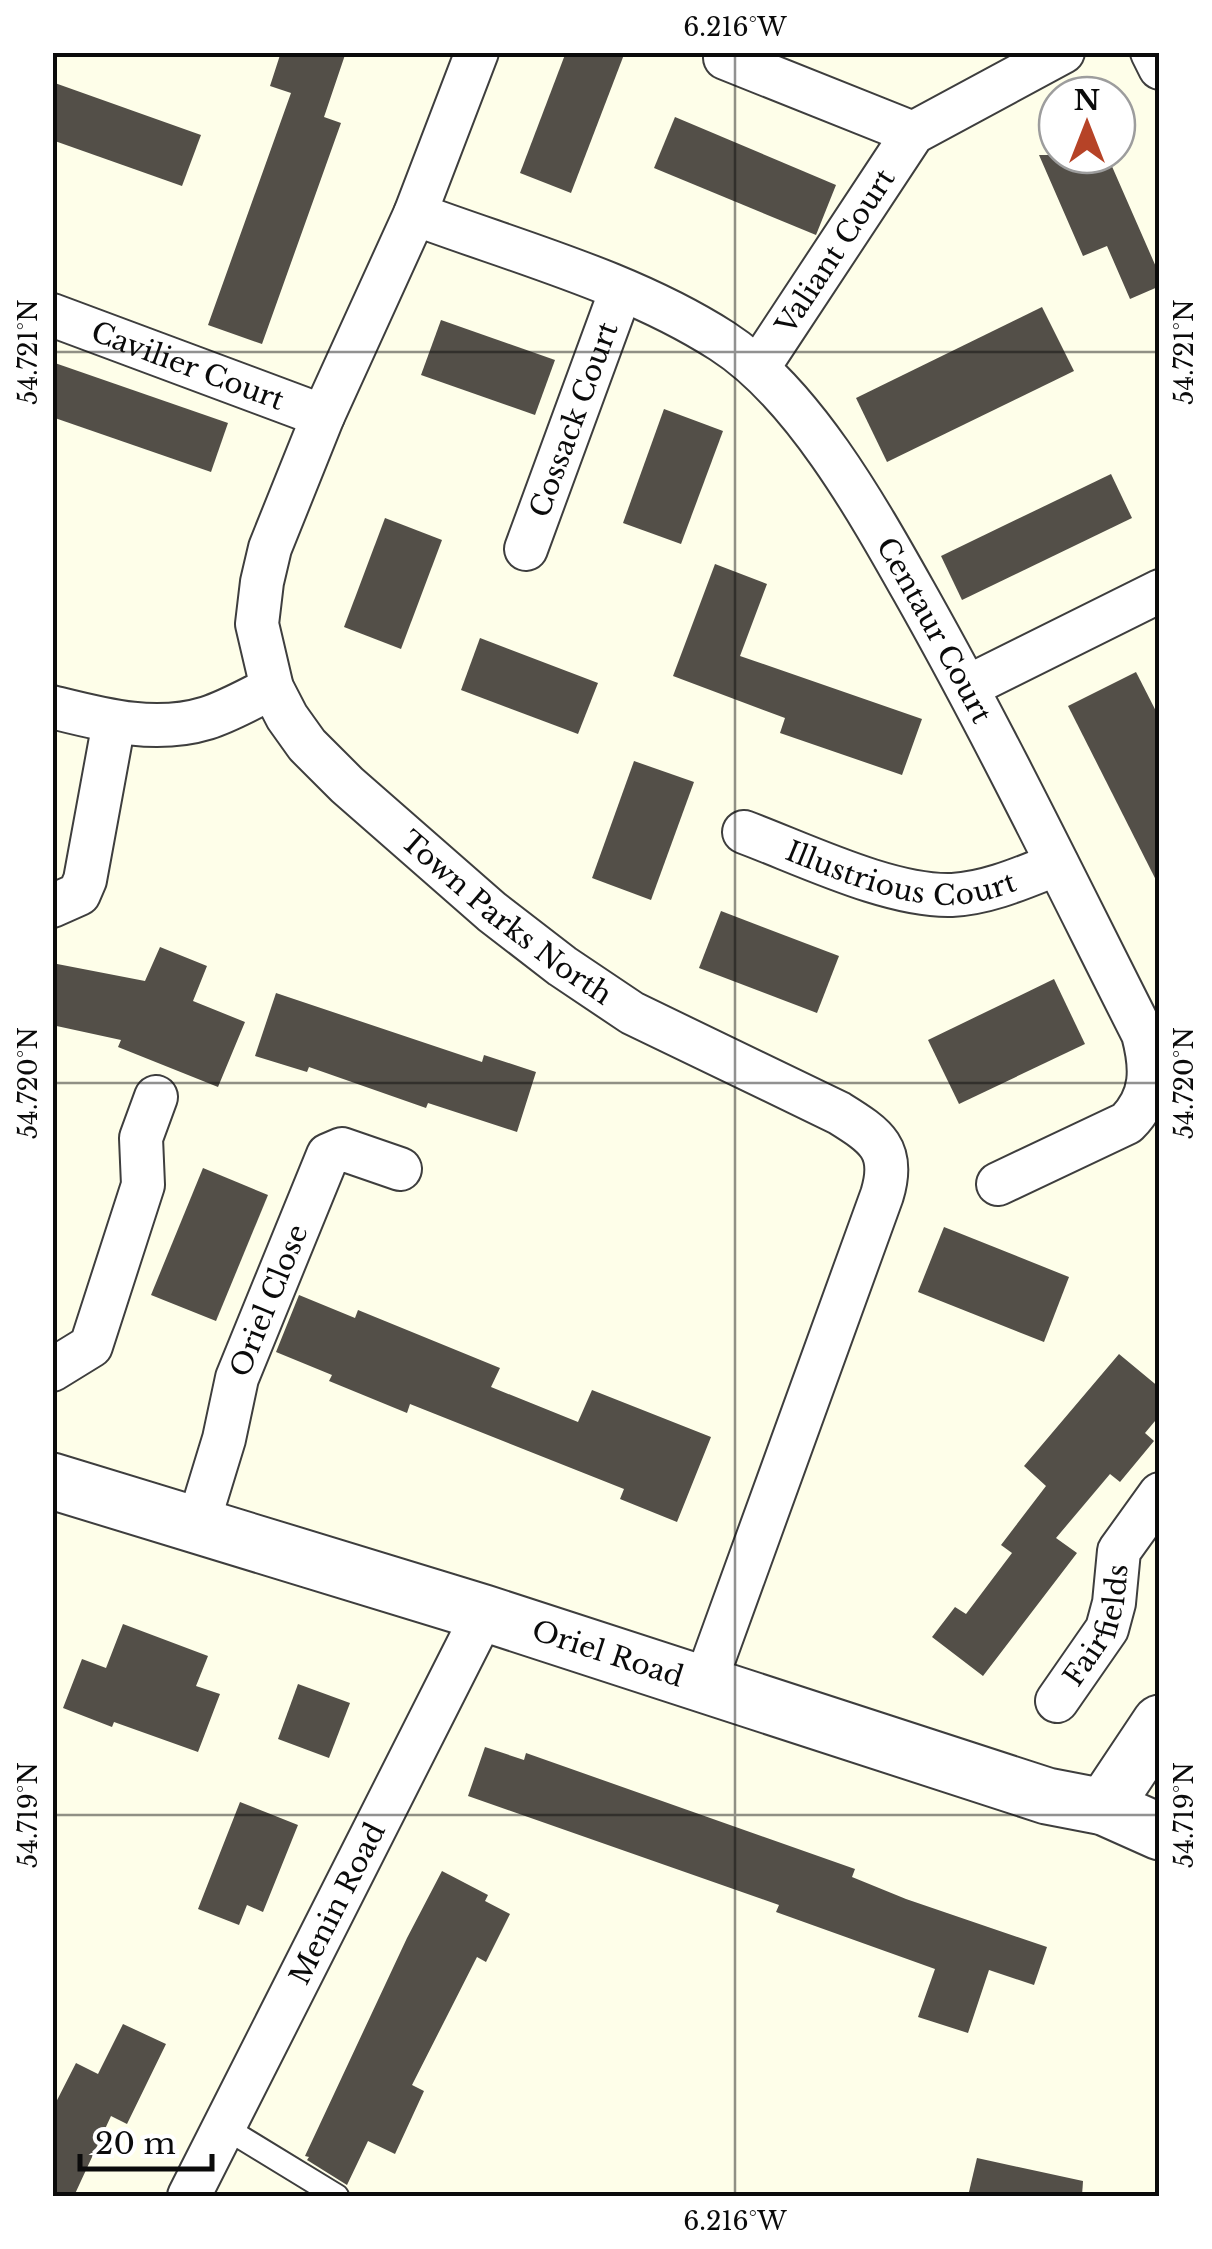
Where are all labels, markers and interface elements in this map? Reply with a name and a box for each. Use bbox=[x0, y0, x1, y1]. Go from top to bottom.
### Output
text: 6.216°W bbox=[683, 12, 787, 43]
north arrow bbox=[1037, 75, 1137, 175]
text: N bbox=[1074, 83, 1100, 118]
street label: Valiant Court bbox=[768, 162, 903, 341]
text: 54.721°N bbox=[13, 299, 44, 405]
text: 54.721°N bbox=[1169, 299, 1200, 405]
street label: Cavilier Court bbox=[86, 314, 289, 418]
street label: Cossack Court bbox=[522, 317, 626, 522]
street label: Centaur Court bbox=[869, 531, 999, 729]
street label: Town Parks North bbox=[394, 823, 618, 1013]
street label: Illustrious Court bbox=[781, 834, 1021, 913]
text: 54.720°N bbox=[13, 1027, 44, 1139]
text: 54.720°N bbox=[1169, 1027, 1200, 1139]
street label: Oriel Close bbox=[222, 1219, 316, 1382]
street label: Fairfields bbox=[1056, 1563, 1136, 1693]
street label: Oriel Road bbox=[528, 1613, 688, 1695]
text: 54.719°N bbox=[13, 1762, 44, 1868]
text: 54.719°N bbox=[1169, 1762, 1200, 1868]
street label: Menin Road bbox=[282, 1817, 393, 1990]
scale bar bbox=[80, 2109, 212, 2171]
text: 20 m bbox=[95, 2125, 176, 2162]
text: 6.216°W bbox=[683, 2206, 787, 2237]

